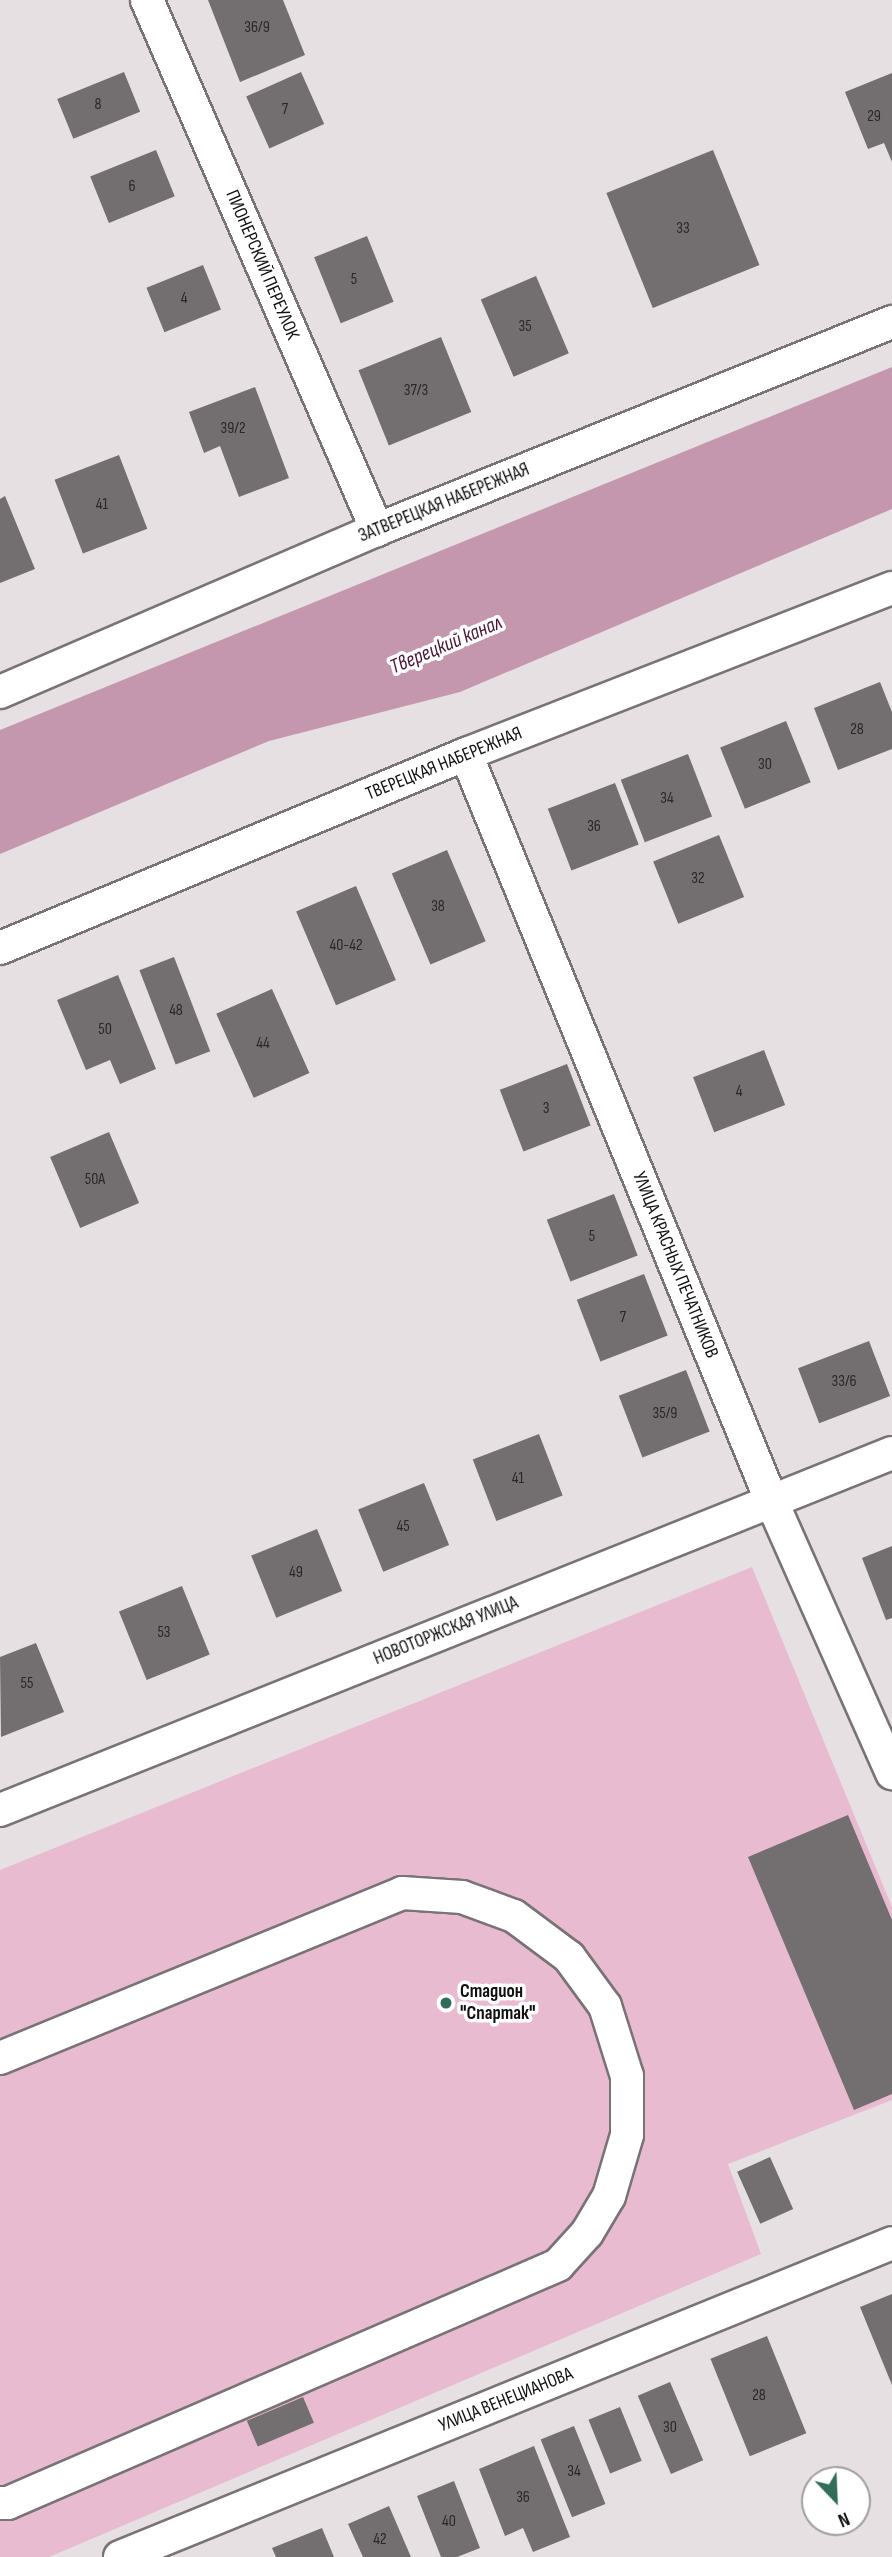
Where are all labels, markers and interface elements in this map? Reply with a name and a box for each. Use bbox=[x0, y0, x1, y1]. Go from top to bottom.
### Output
house number: 36/9 bbox=[244, 18, 270, 38]
house number: 8 bbox=[94, 95, 102, 115]
house number: 7 bbox=[282, 100, 288, 120]
house number: 29 bbox=[867, 107, 881, 127]
house number: 6 bbox=[128, 177, 136, 197]
street label: ПИОНЕРСКИЙ ПЕРЕУЛОК bbox=[220, 187, 304, 343]
house number: 33 bbox=[676, 219, 690, 239]
house number: 5 bbox=[351, 270, 357, 290]
house number: 4 bbox=[181, 289, 187, 309]
house number: 35 bbox=[518, 317, 532, 337]
house number: 37/3 bbox=[404, 381, 428, 401]
house number: 39/2 bbox=[220, 419, 246, 439]
street label: ЗАТВЕРЕЦКАЯ НАБЕРЕЖНАЯ bbox=[355, 458, 533, 548]
house number: 41 bbox=[96, 495, 108, 515]
water label: Тверецкий канал bbox=[386, 610, 506, 680]
house number: 28 bbox=[850, 720, 864, 740]
street label: ТВЕРЕЦКАЯ НАБЕРЕЖНАЯ bbox=[363, 722, 525, 806]
house number: 30 bbox=[758, 755, 772, 775]
house number: 34 bbox=[660, 789, 674, 809]
house number: 36 bbox=[587, 817, 601, 837]
house number: 32 bbox=[691, 869, 705, 889]
house number: 38 bbox=[431, 897, 445, 917]
house number: 40-42 bbox=[329, 936, 363, 956]
house number: 48 bbox=[169, 1001, 183, 1021]
house number: 50 bbox=[98, 1020, 112, 1040]
house number: 44 bbox=[256, 1034, 270, 1054]
house number: 4 bbox=[736, 1082, 742, 1102]
house number: 3 bbox=[543, 1099, 549, 1119]
street label: УЛИЦА КРАСНЫХ ПЕЧАТНИКОВ bbox=[627, 1169, 723, 1361]
house number: 50А bbox=[85, 1170, 105, 1190]
house number: 5 bbox=[589, 1227, 595, 1247]
house number: 7 bbox=[620, 1308, 626, 1328]
house number: 33/6 bbox=[831, 1372, 857, 1392]
house number: 35/9 bbox=[653, 1404, 677, 1424]
house number: 41 bbox=[512, 1469, 524, 1489]
house number: 45 bbox=[396, 1517, 410, 1537]
house number: 49 bbox=[289, 1563, 303, 1583]
street label: НОВОТОРЖСКАЯ УЛИЦА bbox=[370, 1592, 522, 1670]
house number: 53 bbox=[157, 1623, 171, 1643]
house number: 55 bbox=[21, 1674, 33, 1694]
place label: Стадион "Спартак" bbox=[460, 1981, 536, 2025]
marker: Стадион "Спартак" bbox=[438, 1995, 454, 2011]
street label: УЛИЦА ВЕНЕЦИАНОВА bbox=[436, 2363, 576, 2437]
house number: 28 bbox=[752, 2386, 766, 2406]
house number: 30 bbox=[663, 2418, 677, 2438]
house number: 34 bbox=[567, 2462, 581, 2482]
north arrow bbox=[801, 2466, 871, 2536]
house number: 36 bbox=[516, 2488, 530, 2508]
text: N bbox=[834, 2506, 853, 2532]
house number: 40 bbox=[442, 2512, 456, 2532]
house number: 42 bbox=[373, 2530, 387, 2550]

